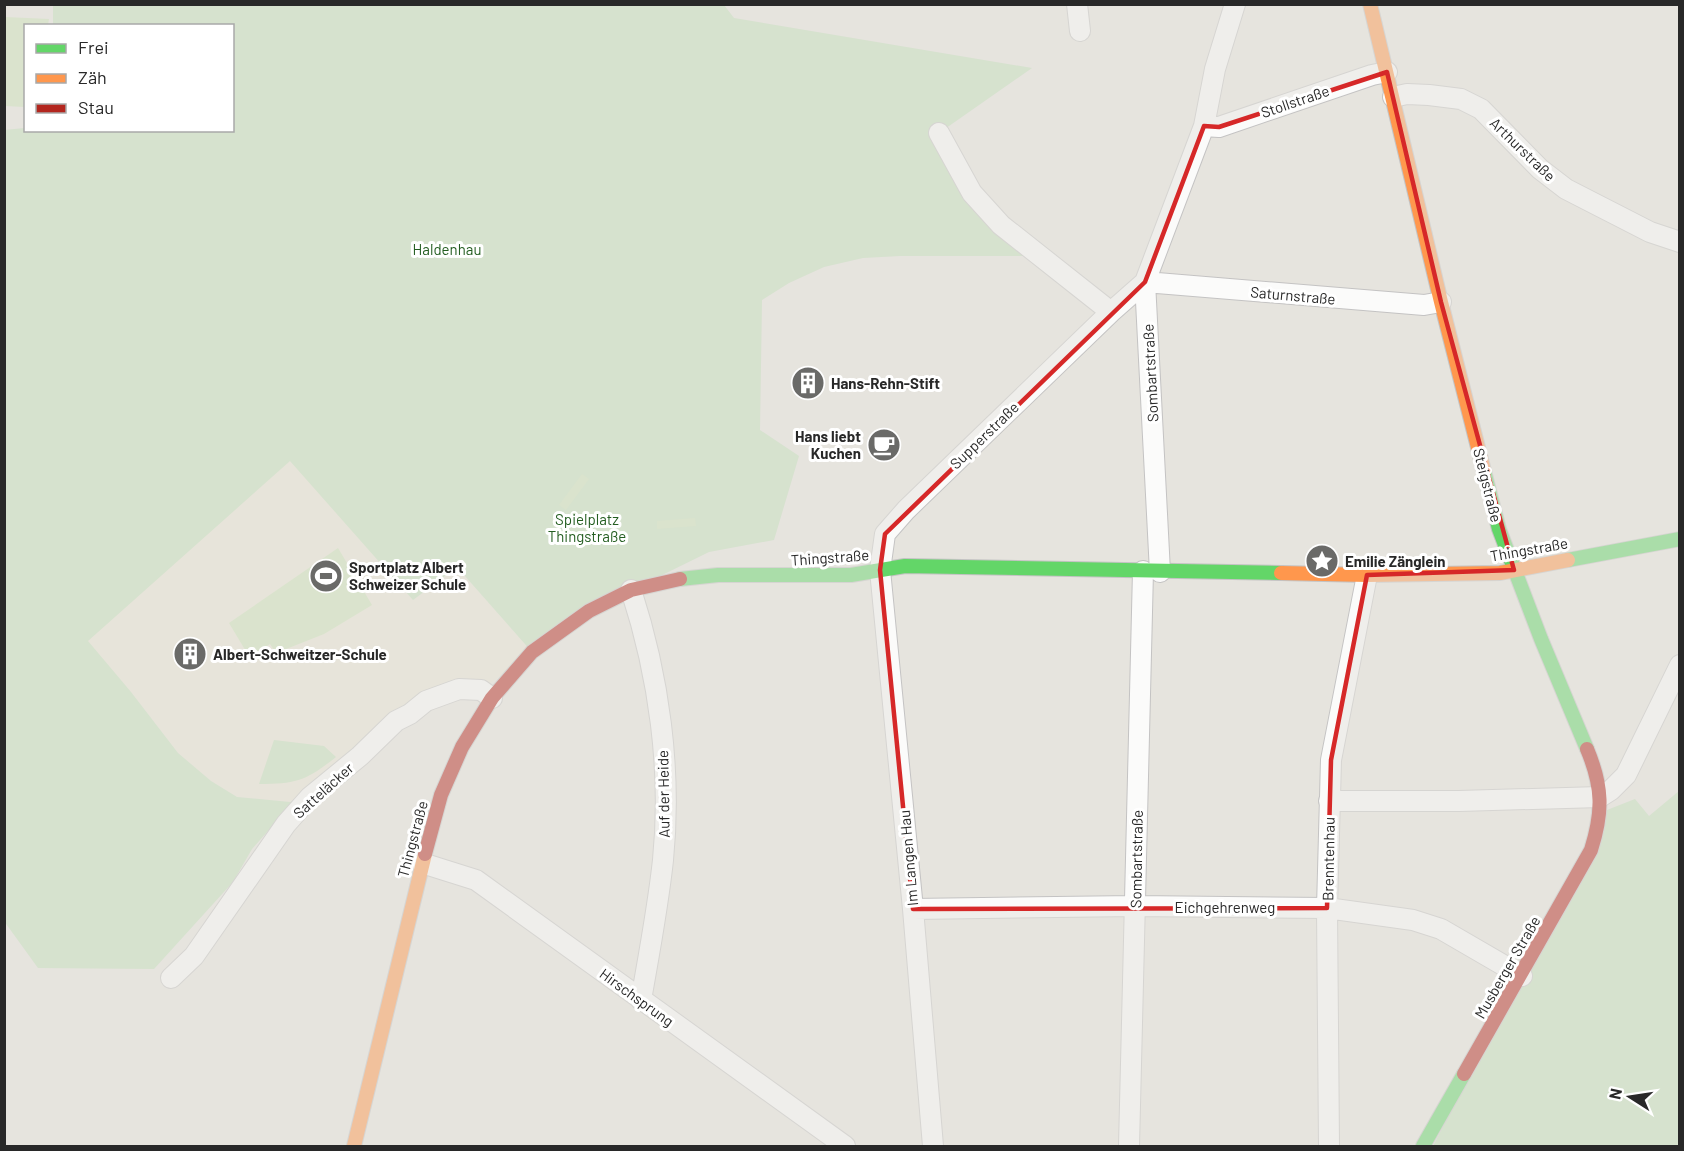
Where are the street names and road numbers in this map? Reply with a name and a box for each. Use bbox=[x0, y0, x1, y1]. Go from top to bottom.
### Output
street label: Stollstraße bbox=[1258, 81, 1332, 121]
street label: Arthurstraße bbox=[1487, 113, 1559, 185]
street label: Saturnstraße bbox=[1250, 282, 1336, 308]
street label: Sombartstraße bbox=[1138, 323, 1162, 423]
street label: Supperstraße bbox=[946, 398, 1022, 472]
street label: Steigstraße bbox=[1470, 446, 1506, 524]
street label: Thingstraße bbox=[1489, 533, 1569, 565]
street label: Thingstraße bbox=[790, 545, 870, 569]
street label: Auf der Heide bbox=[653, 750, 673, 838]
street label: Satteläcker bbox=[289, 758, 357, 822]
street label: Thingstraße bbox=[393, 799, 431, 879]
street label: Im Langen Hau bbox=[895, 809, 921, 907]
street label: Sombartstraße bbox=[1126, 810, 1146, 908]
street label: Brenntenhau bbox=[1318, 817, 1338, 901]
street label: Eichgehrenweg bbox=[1175, 898, 1275, 916]
street label: Musberger Straße bbox=[1470, 912, 1544, 1022]
street label: Hirschsprung bbox=[596, 964, 678, 1030]

